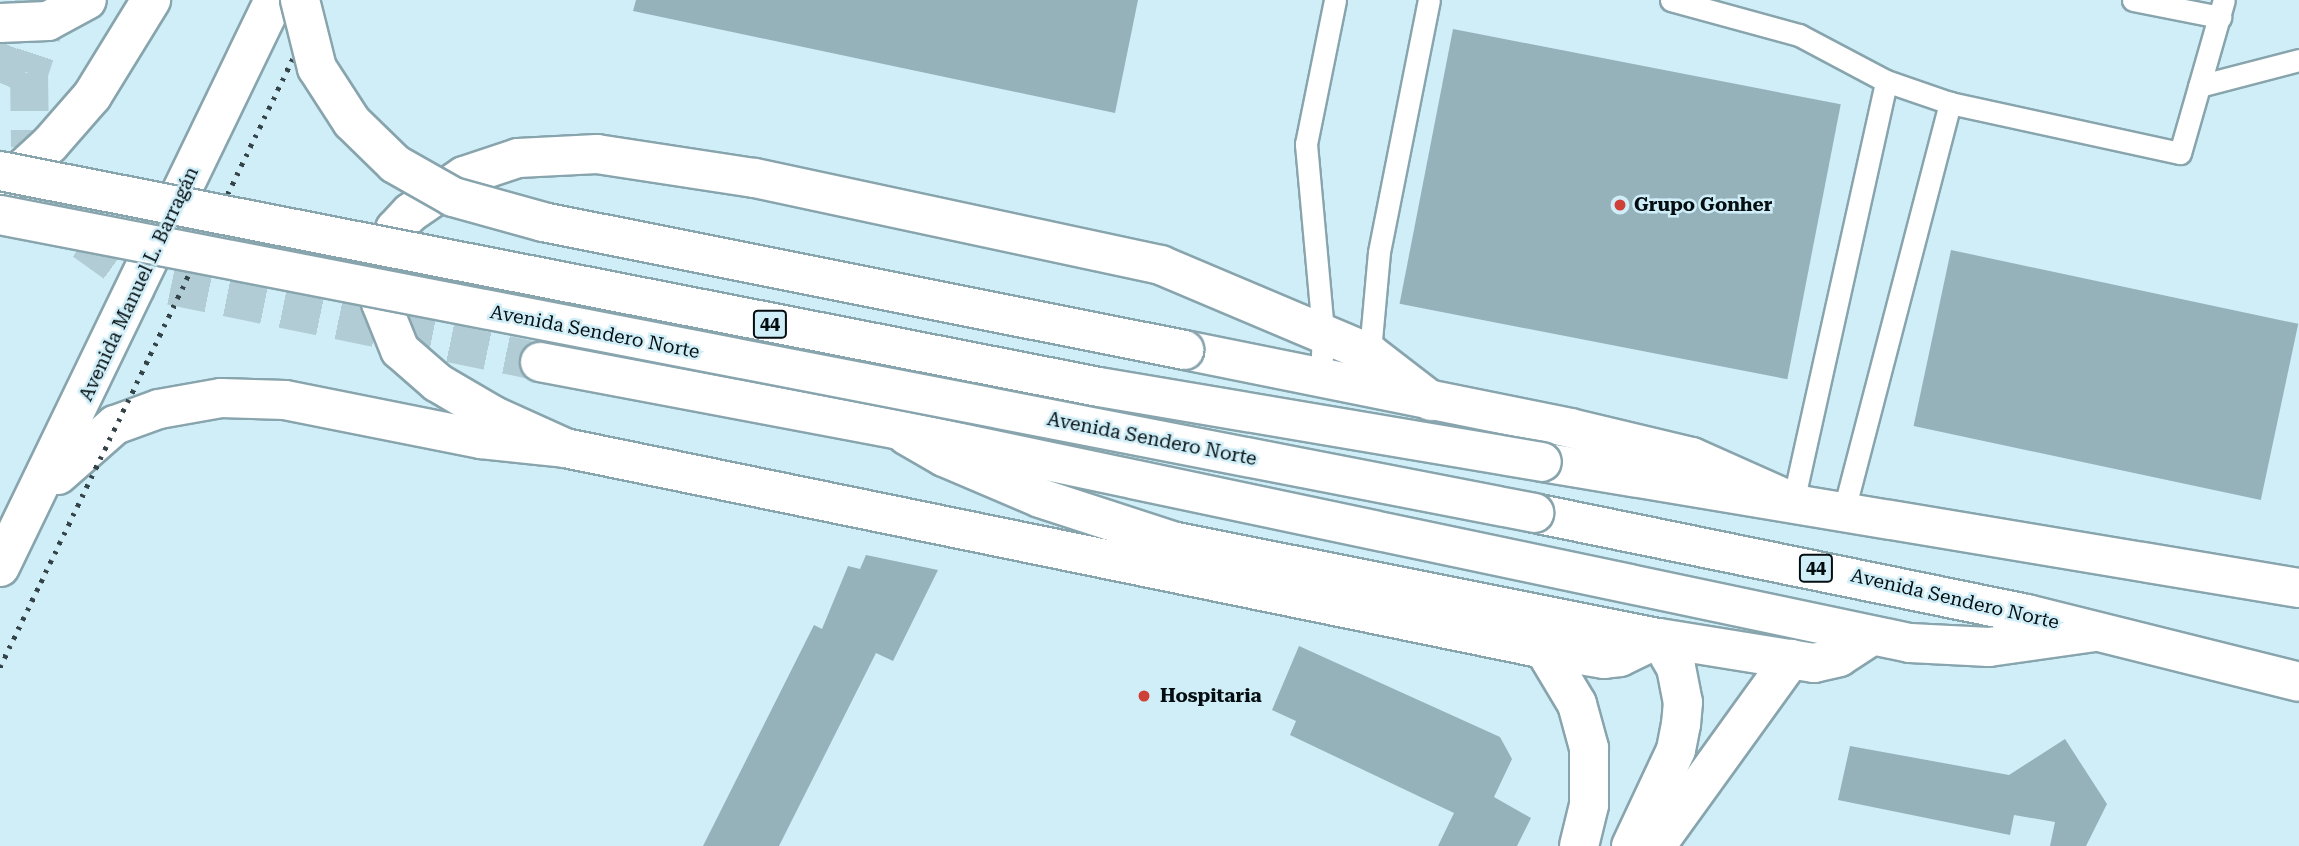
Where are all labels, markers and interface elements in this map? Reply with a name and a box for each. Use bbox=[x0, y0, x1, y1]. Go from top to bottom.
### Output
street label: Avenida Manuel L. Barragán bbox=[75, 163, 203, 405]
place label: Grupo Gonher bbox=[1634, 194, 1772, 216]
marker: Grupo Gonher bbox=[1612, 197, 1628, 213]
street label: Avenida Sendero Norte bbox=[488, 300, 702, 364]
road number: 44 bbox=[752, 310, 788, 338]
street label: Avenida Sendero Norte bbox=[1045, 407, 1259, 471]
road number: 44 bbox=[1798, 554, 1834, 582]
street label: Avenida Sendero Norte bbox=[1849, 564, 2061, 634]
place label: Hospitaria bbox=[1160, 685, 1262, 707]
marker: Hospitaria bbox=[1134, 686, 1154, 706]

